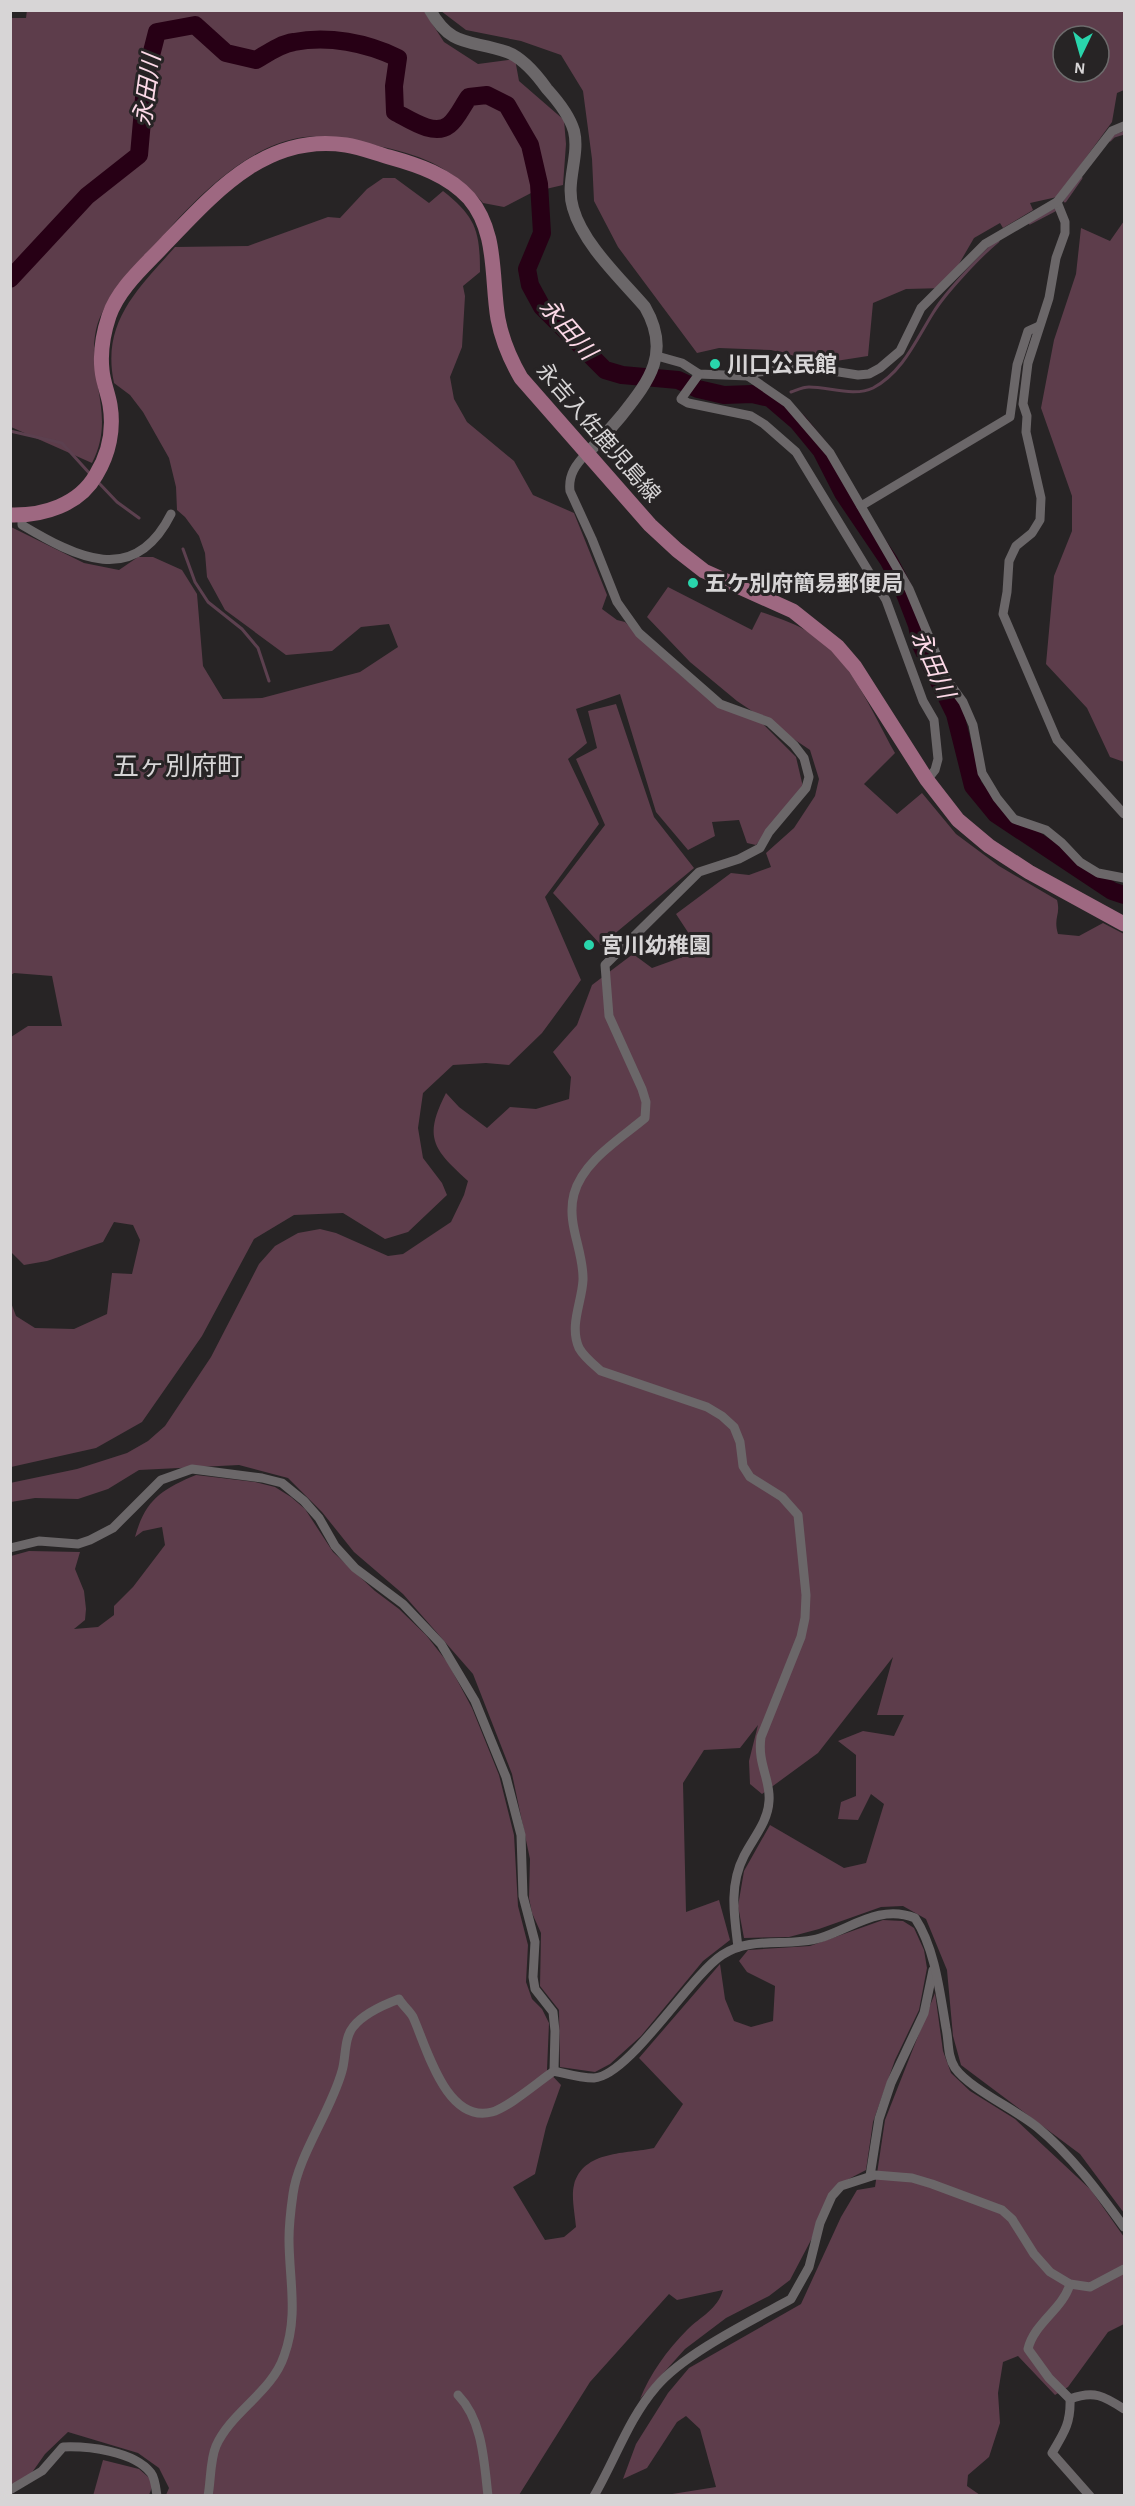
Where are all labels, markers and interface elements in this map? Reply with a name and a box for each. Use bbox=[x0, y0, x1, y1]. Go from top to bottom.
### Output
north arrow bbox=[1051, 24, 1111, 84]
water label: 永田川 bbox=[129, 50, 165, 127]
text: N bbox=[1074, 59, 1086, 76]
water label: 永田川 bbox=[535, 293, 603, 367]
place label: 川口公民館 bbox=[727, 353, 837, 376]
marker: 川口公民館 bbox=[708, 357, 722, 371]
street label: 永吉入佐鹿児島線 bbox=[532, 358, 665, 506]
place label: 五ケ別府簡易郵便局 bbox=[705, 572, 903, 595]
marker: 五ケ別府簡易郵便局 bbox=[686, 576, 700, 590]
water label: 永田川 bbox=[906, 626, 961, 705]
district label: 五ヶ別府町 bbox=[113, 753, 243, 780]
place label: 宮川幼稚園 bbox=[601, 934, 711, 957]
marker: 宮川幼稚園 bbox=[582, 938, 596, 952]

